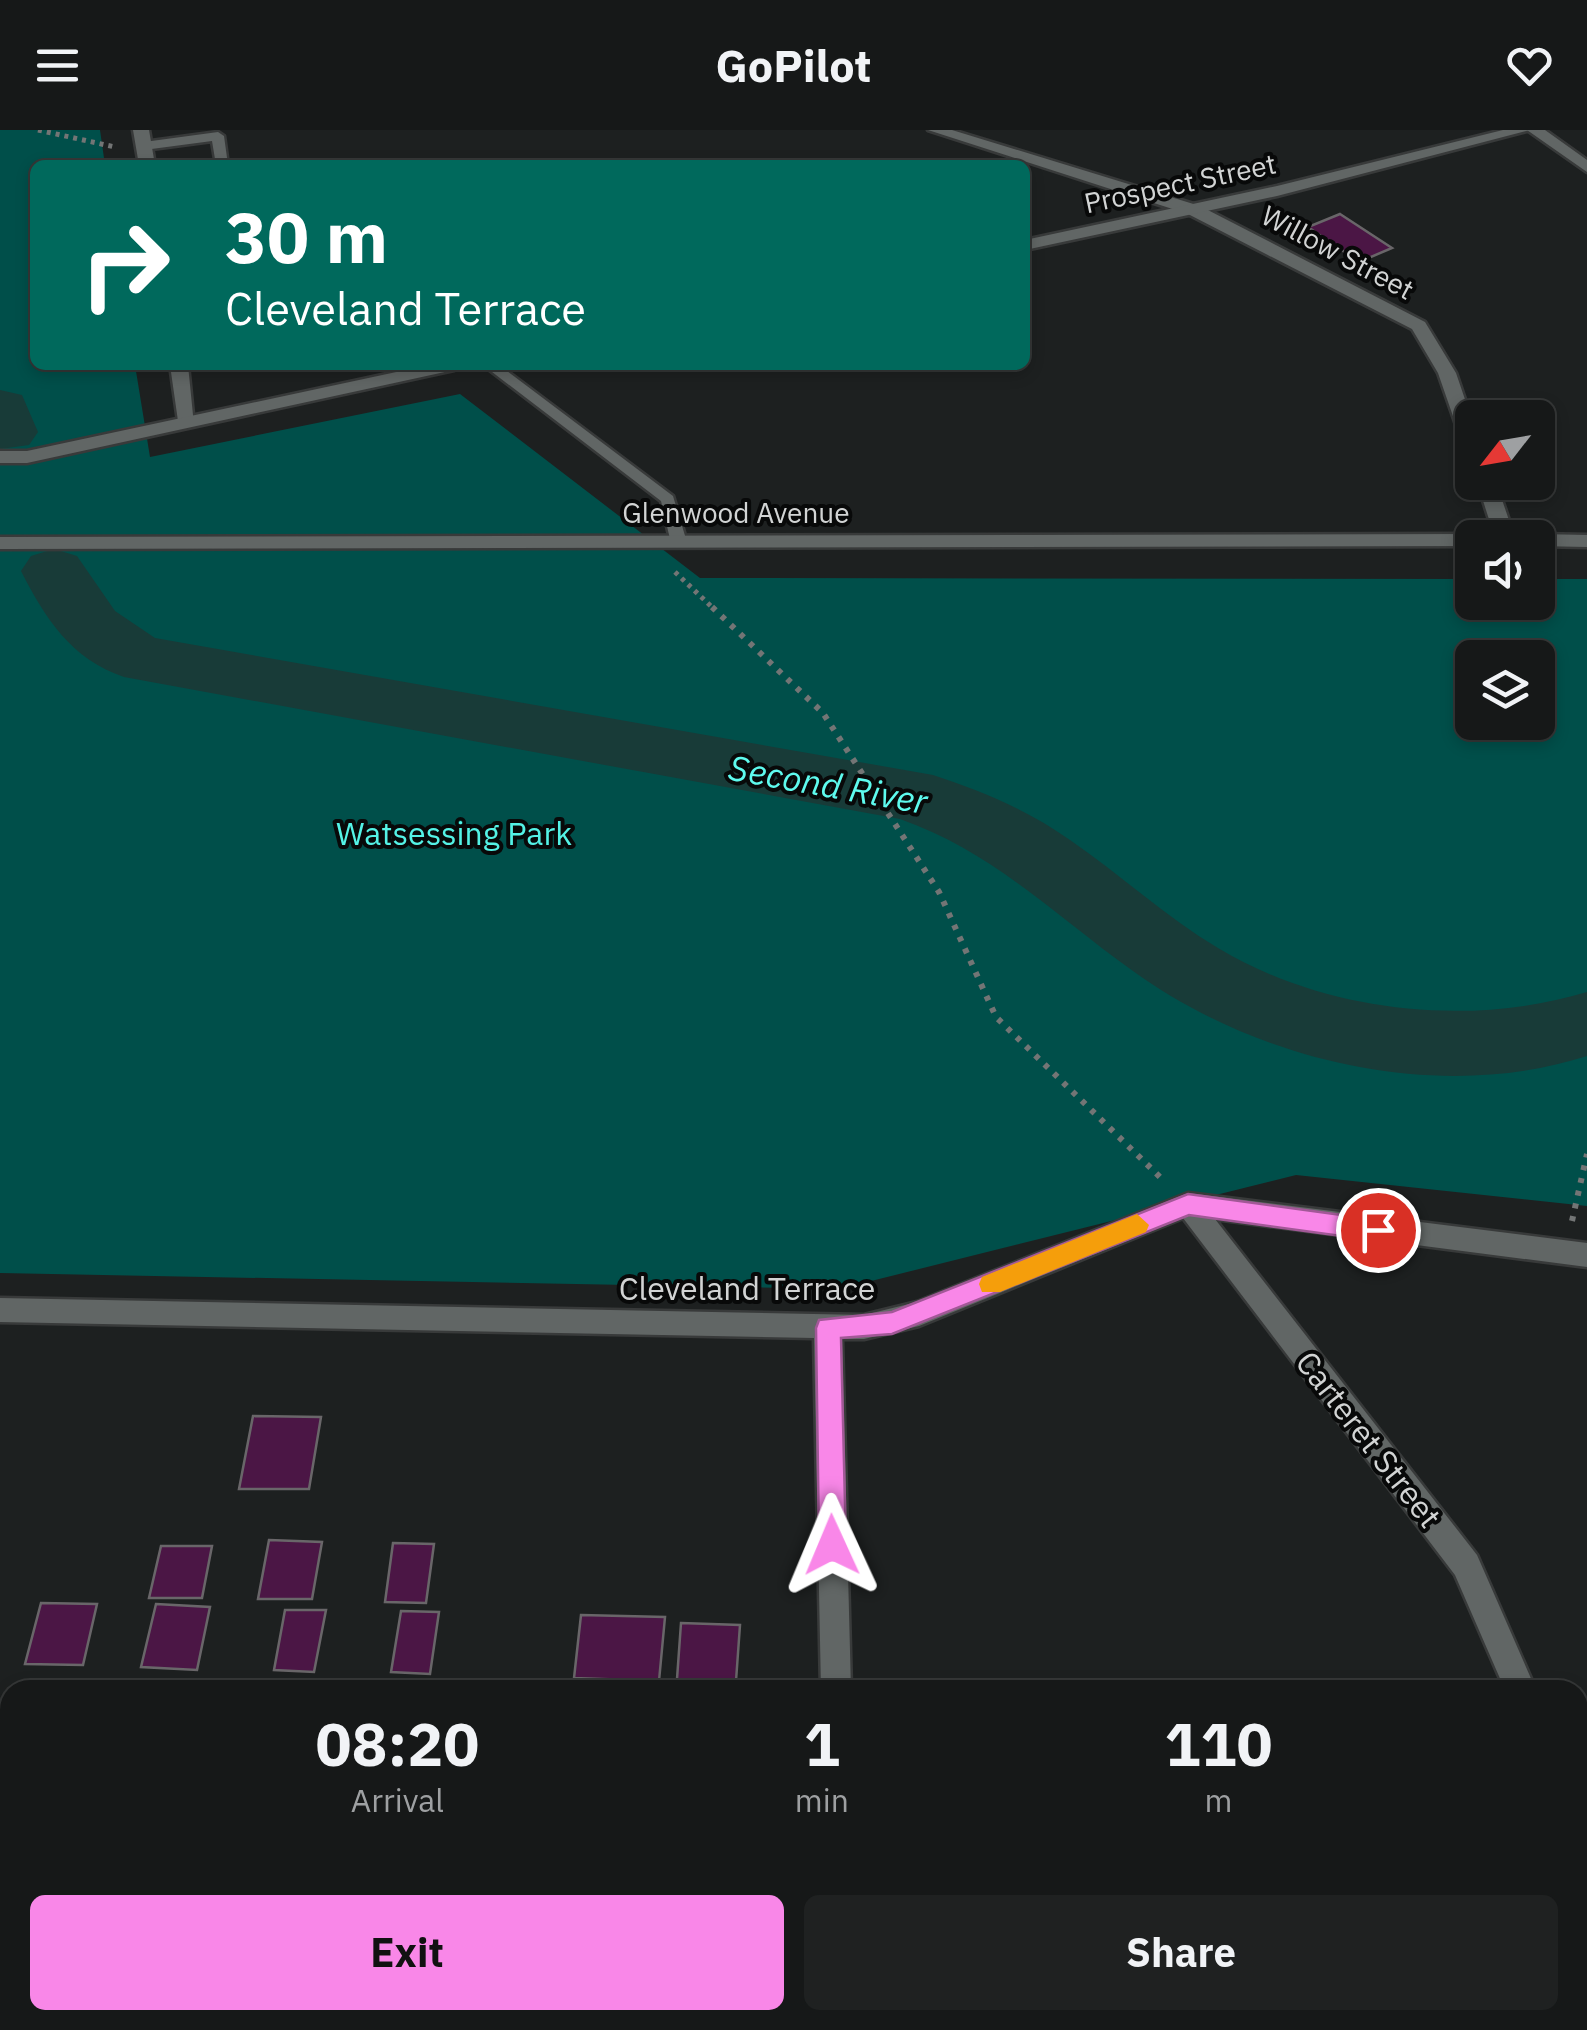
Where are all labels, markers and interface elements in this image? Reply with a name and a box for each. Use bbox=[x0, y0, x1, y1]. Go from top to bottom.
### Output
text: GoPilot bbox=[715, 36, 872, 94]
icon: menu bbox=[30, 38, 85, 93]
icon: heart bbox=[1502, 38, 1557, 93]
street label: Prospect Street bbox=[1081, 145, 1279, 221]
text: 30 m bbox=[225, 191, 388, 282]
street label: Willow Street bbox=[1255, 196, 1421, 308]
icon: right bbox=[60, 200, 190, 330]
text: Cleveland Terrace bbox=[225, 279, 586, 337]
north arrow bbox=[1455, 400, 1555, 500]
map controls bbox=[1455, 400, 1555, 740]
street label: Glenwood Avenue bbox=[622, 494, 850, 531]
button: sound bbox=[1455, 520, 1555, 620]
button: layers bbox=[1455, 640, 1555, 740]
water label: Second River bbox=[725, 744, 932, 824]
park label: Watsessing Park bbox=[336, 812, 572, 854]
pin bbox=[1336, 1188, 1421, 1273]
icon: arrive bbox=[1351, 1203, 1406, 1258]
street label: Cleveland Terrace bbox=[619, 1267, 875, 1309]
street label: Carteret Street bbox=[1287, 1342, 1451, 1536]
position arrow bbox=[780, 1493, 884, 1597]
text: 08:20 bbox=[316, 1704, 479, 1783]
text: 1 bbox=[804, 1704, 840, 1783]
text: 110 bbox=[1164, 1704, 1272, 1783]
text: Arrival bbox=[351, 1779, 444, 1821]
text: min bbox=[795, 1779, 849, 1821]
text: m bbox=[1205, 1779, 1232, 1821]
button: Exit bbox=[30, 1895, 784, 2010]
button: Share bbox=[804, 1895, 1558, 2010]

